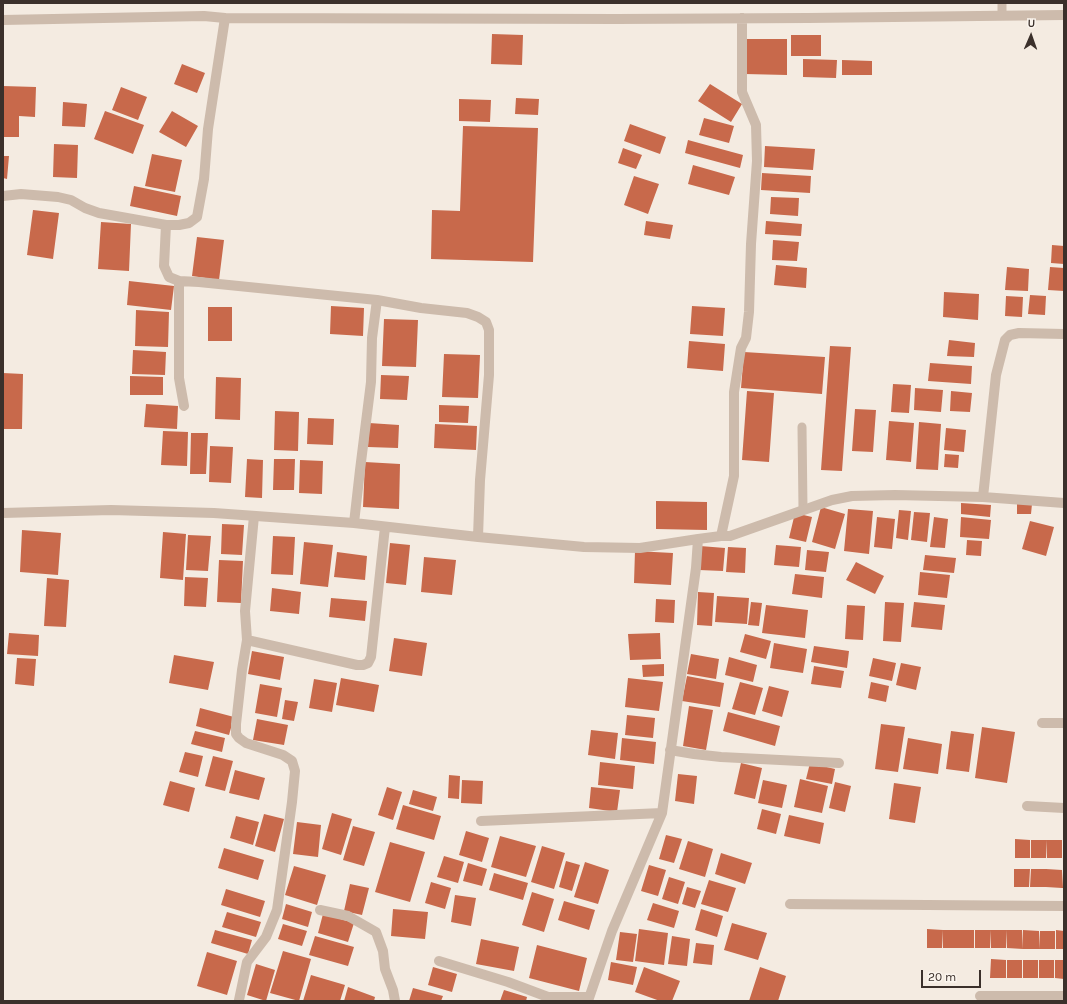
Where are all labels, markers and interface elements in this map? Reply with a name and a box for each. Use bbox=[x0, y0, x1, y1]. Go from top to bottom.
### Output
north arrow bbox=[1011, 16, 1051, 56]
text: U bbox=[1027, 17, 1035, 30]
scale bar bbox=[923, 962, 983, 988]
text: 20 m bbox=[928, 970, 956, 984]

